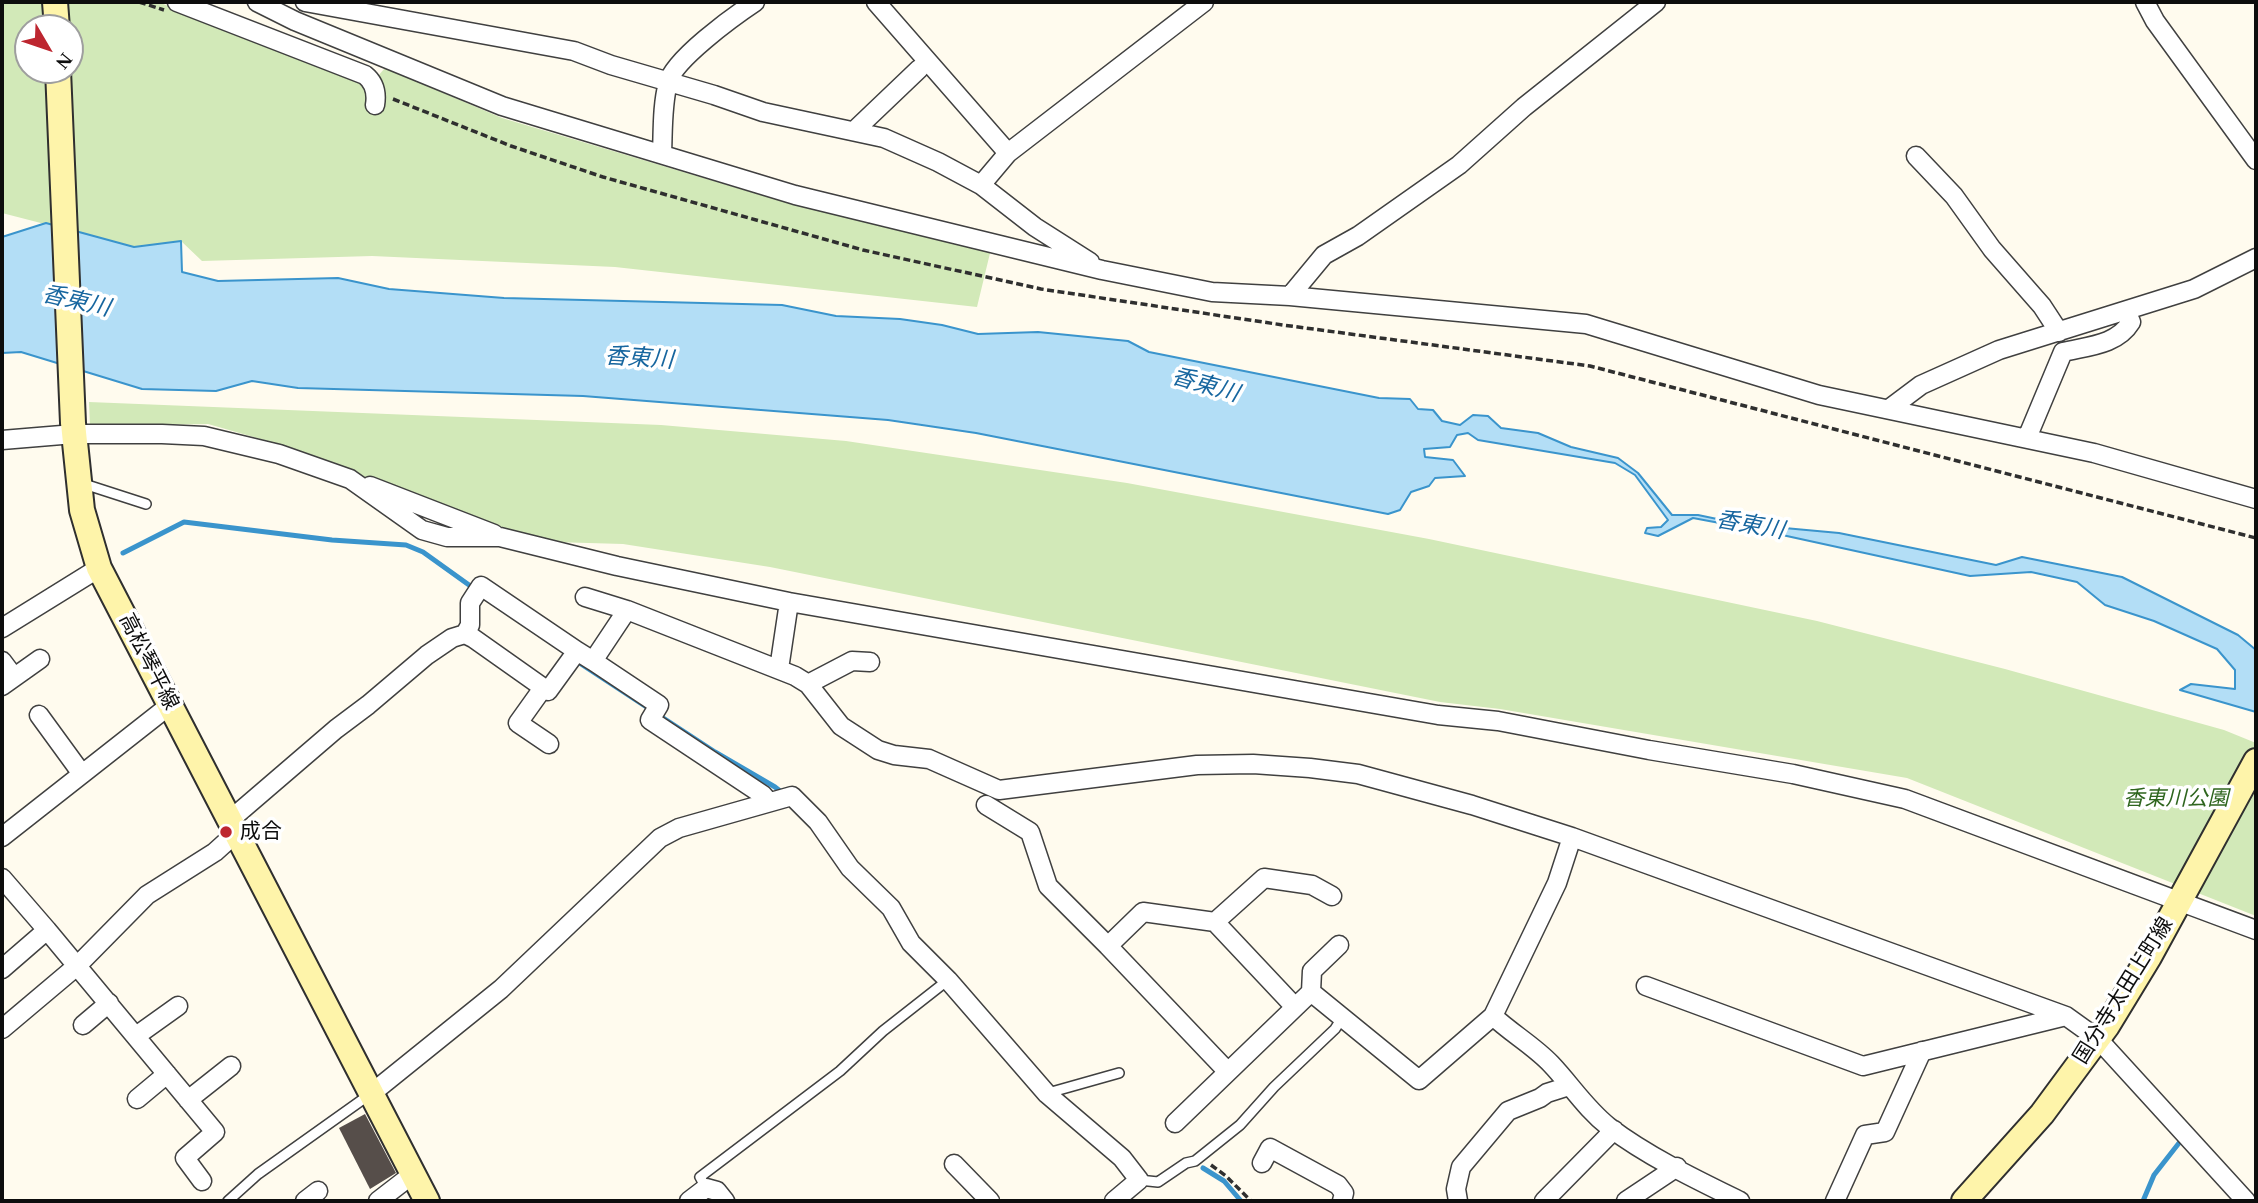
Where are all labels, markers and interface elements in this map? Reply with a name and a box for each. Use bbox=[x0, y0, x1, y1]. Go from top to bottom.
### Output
north arrow bbox=[14, 14, 84, 84]
text: N bbox=[52, 49, 77, 73]
water label: 香東川 bbox=[39, 281, 113, 323]
water label: 香東川 bbox=[604, 343, 674, 375]
water label: 香東川 bbox=[1168, 363, 1242, 409]
water label: 香東川 bbox=[1714, 506, 1786, 546]
street label: 高松琴平線 bbox=[113, 610, 183, 714]
park label: 香東川公園 bbox=[2124, 786, 2228, 812]
place label: 成合 bbox=[240, 819, 282, 845]
marker: 成合 bbox=[218, 824, 234, 840]
street label: 国分寺太田上町線 bbox=[2069, 913, 2179, 1069]

